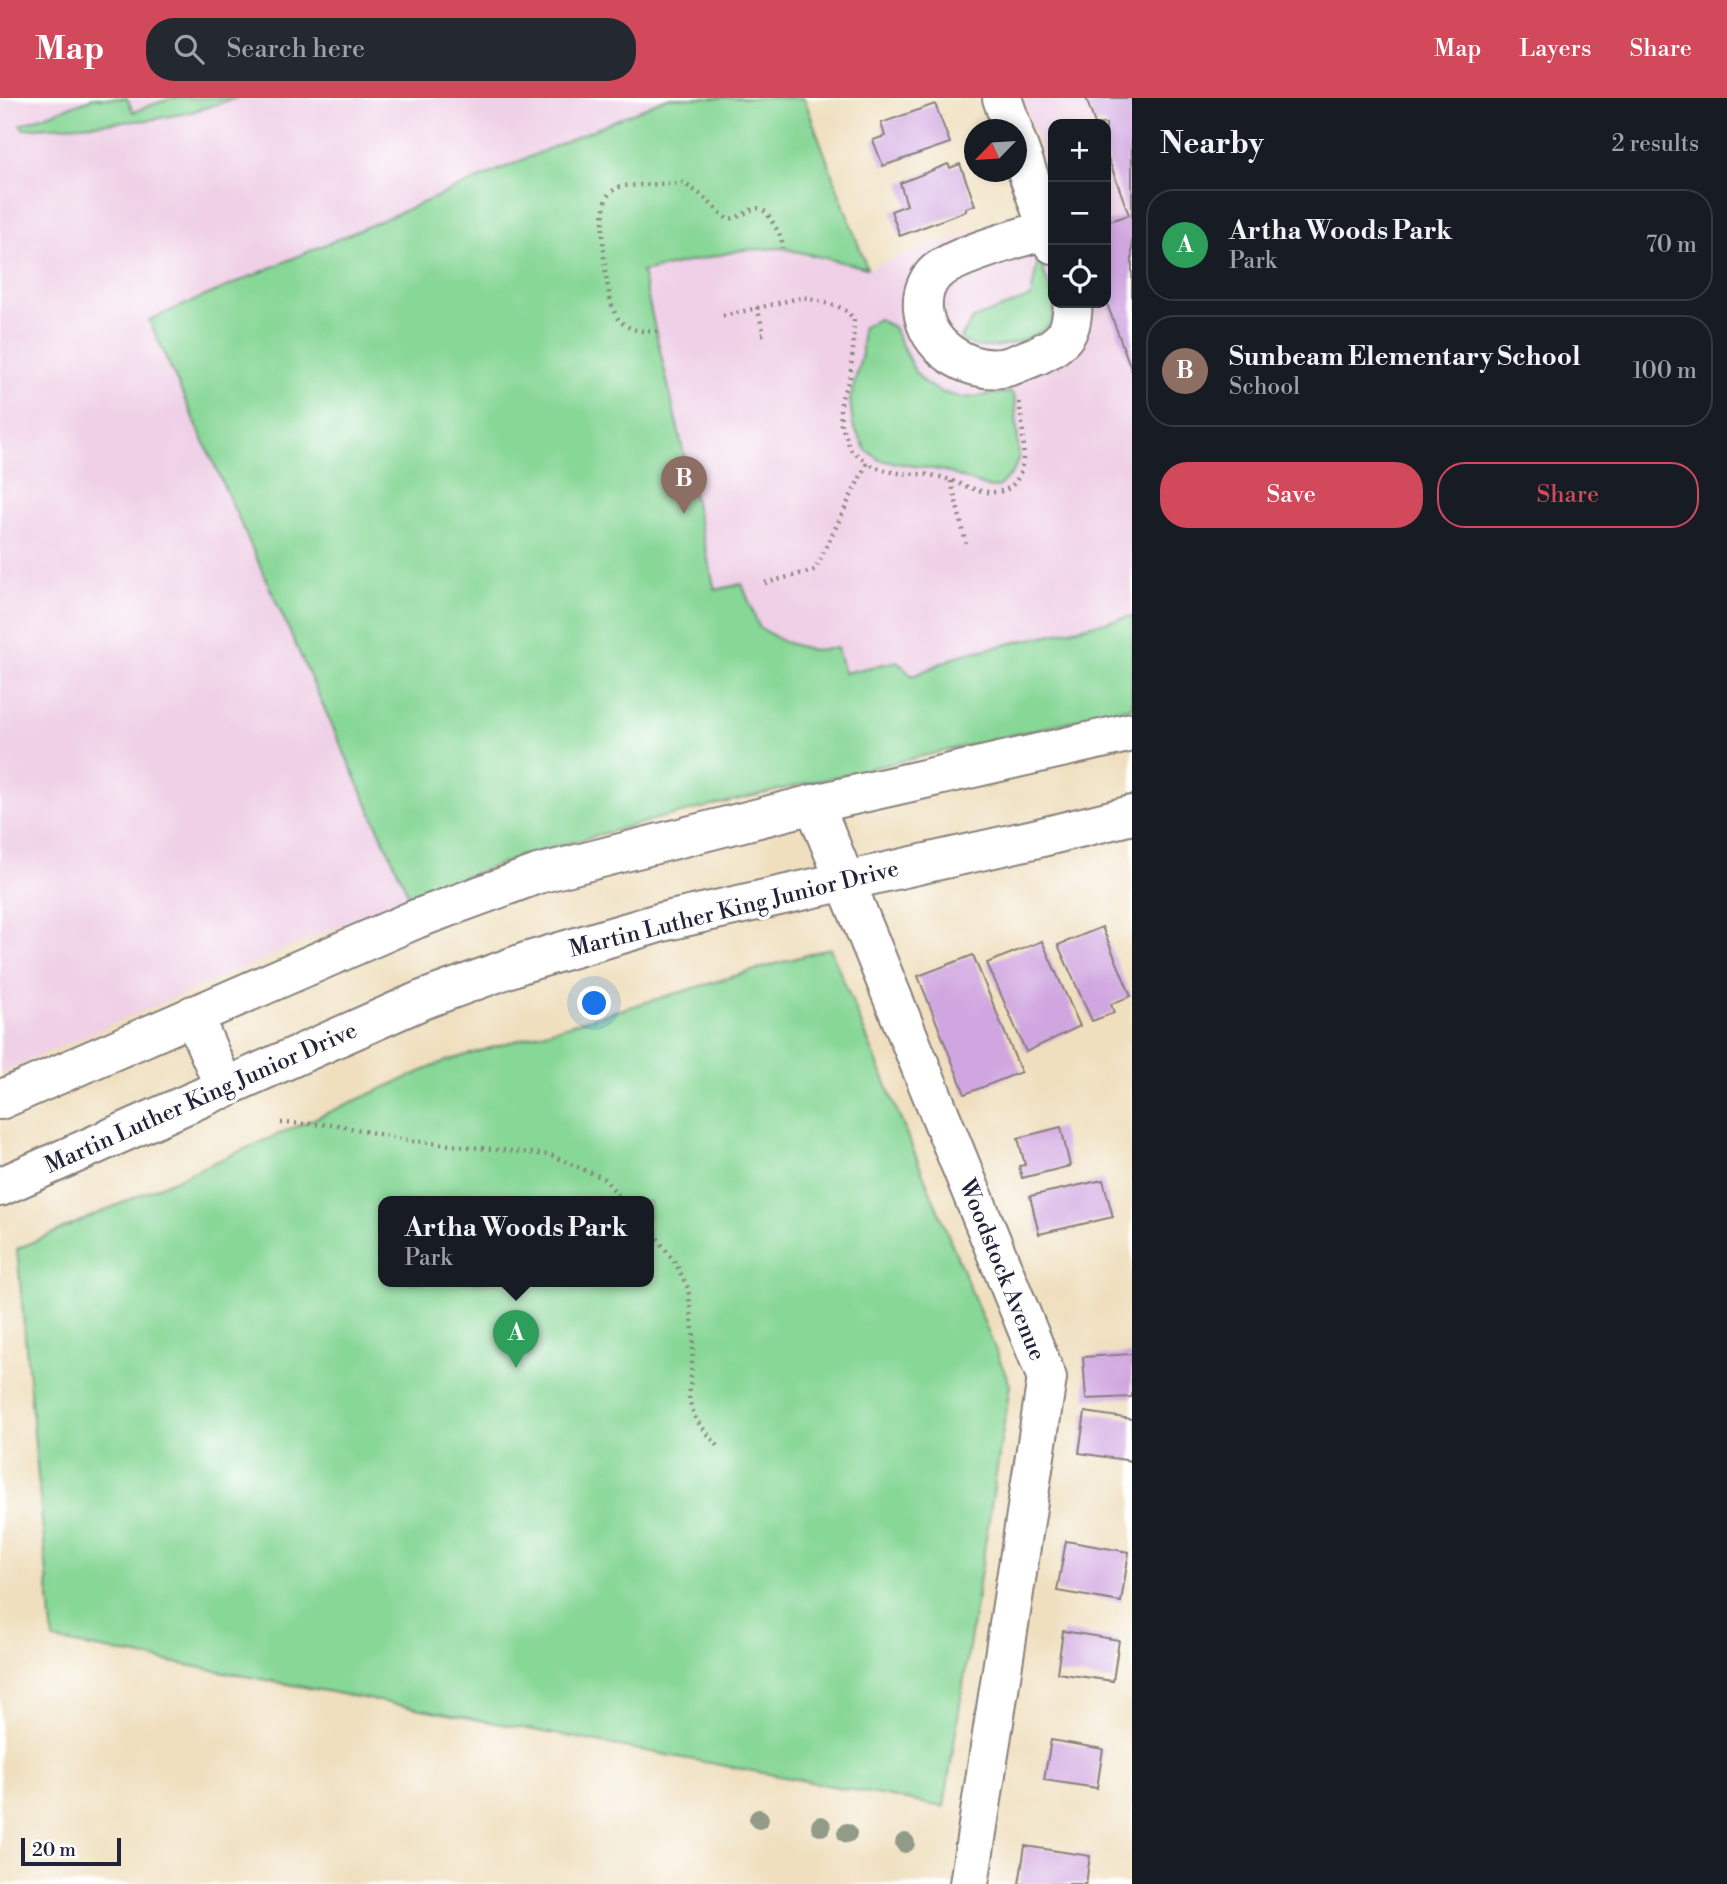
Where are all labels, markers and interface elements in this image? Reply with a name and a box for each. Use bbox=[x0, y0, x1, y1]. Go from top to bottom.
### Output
search box bbox=[146, 18, 636, 81]
text: Map bbox=[35, 29, 104, 70]
icon: search bbox=[170, 30, 208, 68]
text: Search here bbox=[226, 33, 365, 65]
text: Map bbox=[1434, 34, 1481, 64]
text: Layers bbox=[1519, 34, 1591, 64]
text: Share bbox=[1629, 34, 1692, 64]
north arrow bbox=[964, 119, 1027, 182]
map controls bbox=[1048, 119, 1111, 308]
button: + bbox=[1048, 119, 1111, 182]
text: Nearby bbox=[1160, 125, 1264, 163]
text: 2 results bbox=[1612, 130, 1699, 158]
button: − bbox=[1048, 182, 1111, 245]
text: Artha Woods Park bbox=[1229, 215, 1452, 247]
text: A bbox=[1177, 231, 1193, 259]
text: 70 m bbox=[1646, 231, 1697, 259]
button: locate bbox=[1048, 245, 1111, 308]
text: Park bbox=[1229, 247, 1277, 275]
text: Sunbeam Elementary School bbox=[1229, 341, 1581, 373]
text: B bbox=[1176, 357, 1194, 385]
text: 100 m bbox=[1632, 357, 1697, 385]
text: School bbox=[1229, 373, 1300, 401]
pin: B bbox=[661, 456, 707, 514]
button: Save bbox=[1160, 462, 1423, 528]
button: Share bbox=[1437, 462, 1699, 528]
street label: Martin Luther King Junior Drive bbox=[566, 854, 902, 964]
your location bbox=[577, 986, 611, 1020]
street label: Martin Luther King Junior Drive bbox=[41, 1016, 361, 1180]
street label: Woodstock Avenue bbox=[952, 1174, 1051, 1365]
popup bbox=[378, 1196, 654, 1287]
text: Artha Woods Park bbox=[404, 1212, 628, 1244]
text: Park bbox=[404, 1244, 452, 1272]
pin: A bbox=[493, 1310, 539, 1368]
scale bar bbox=[21, 1835, 121, 1867]
text: 20 m bbox=[32, 1838, 76, 1862]

